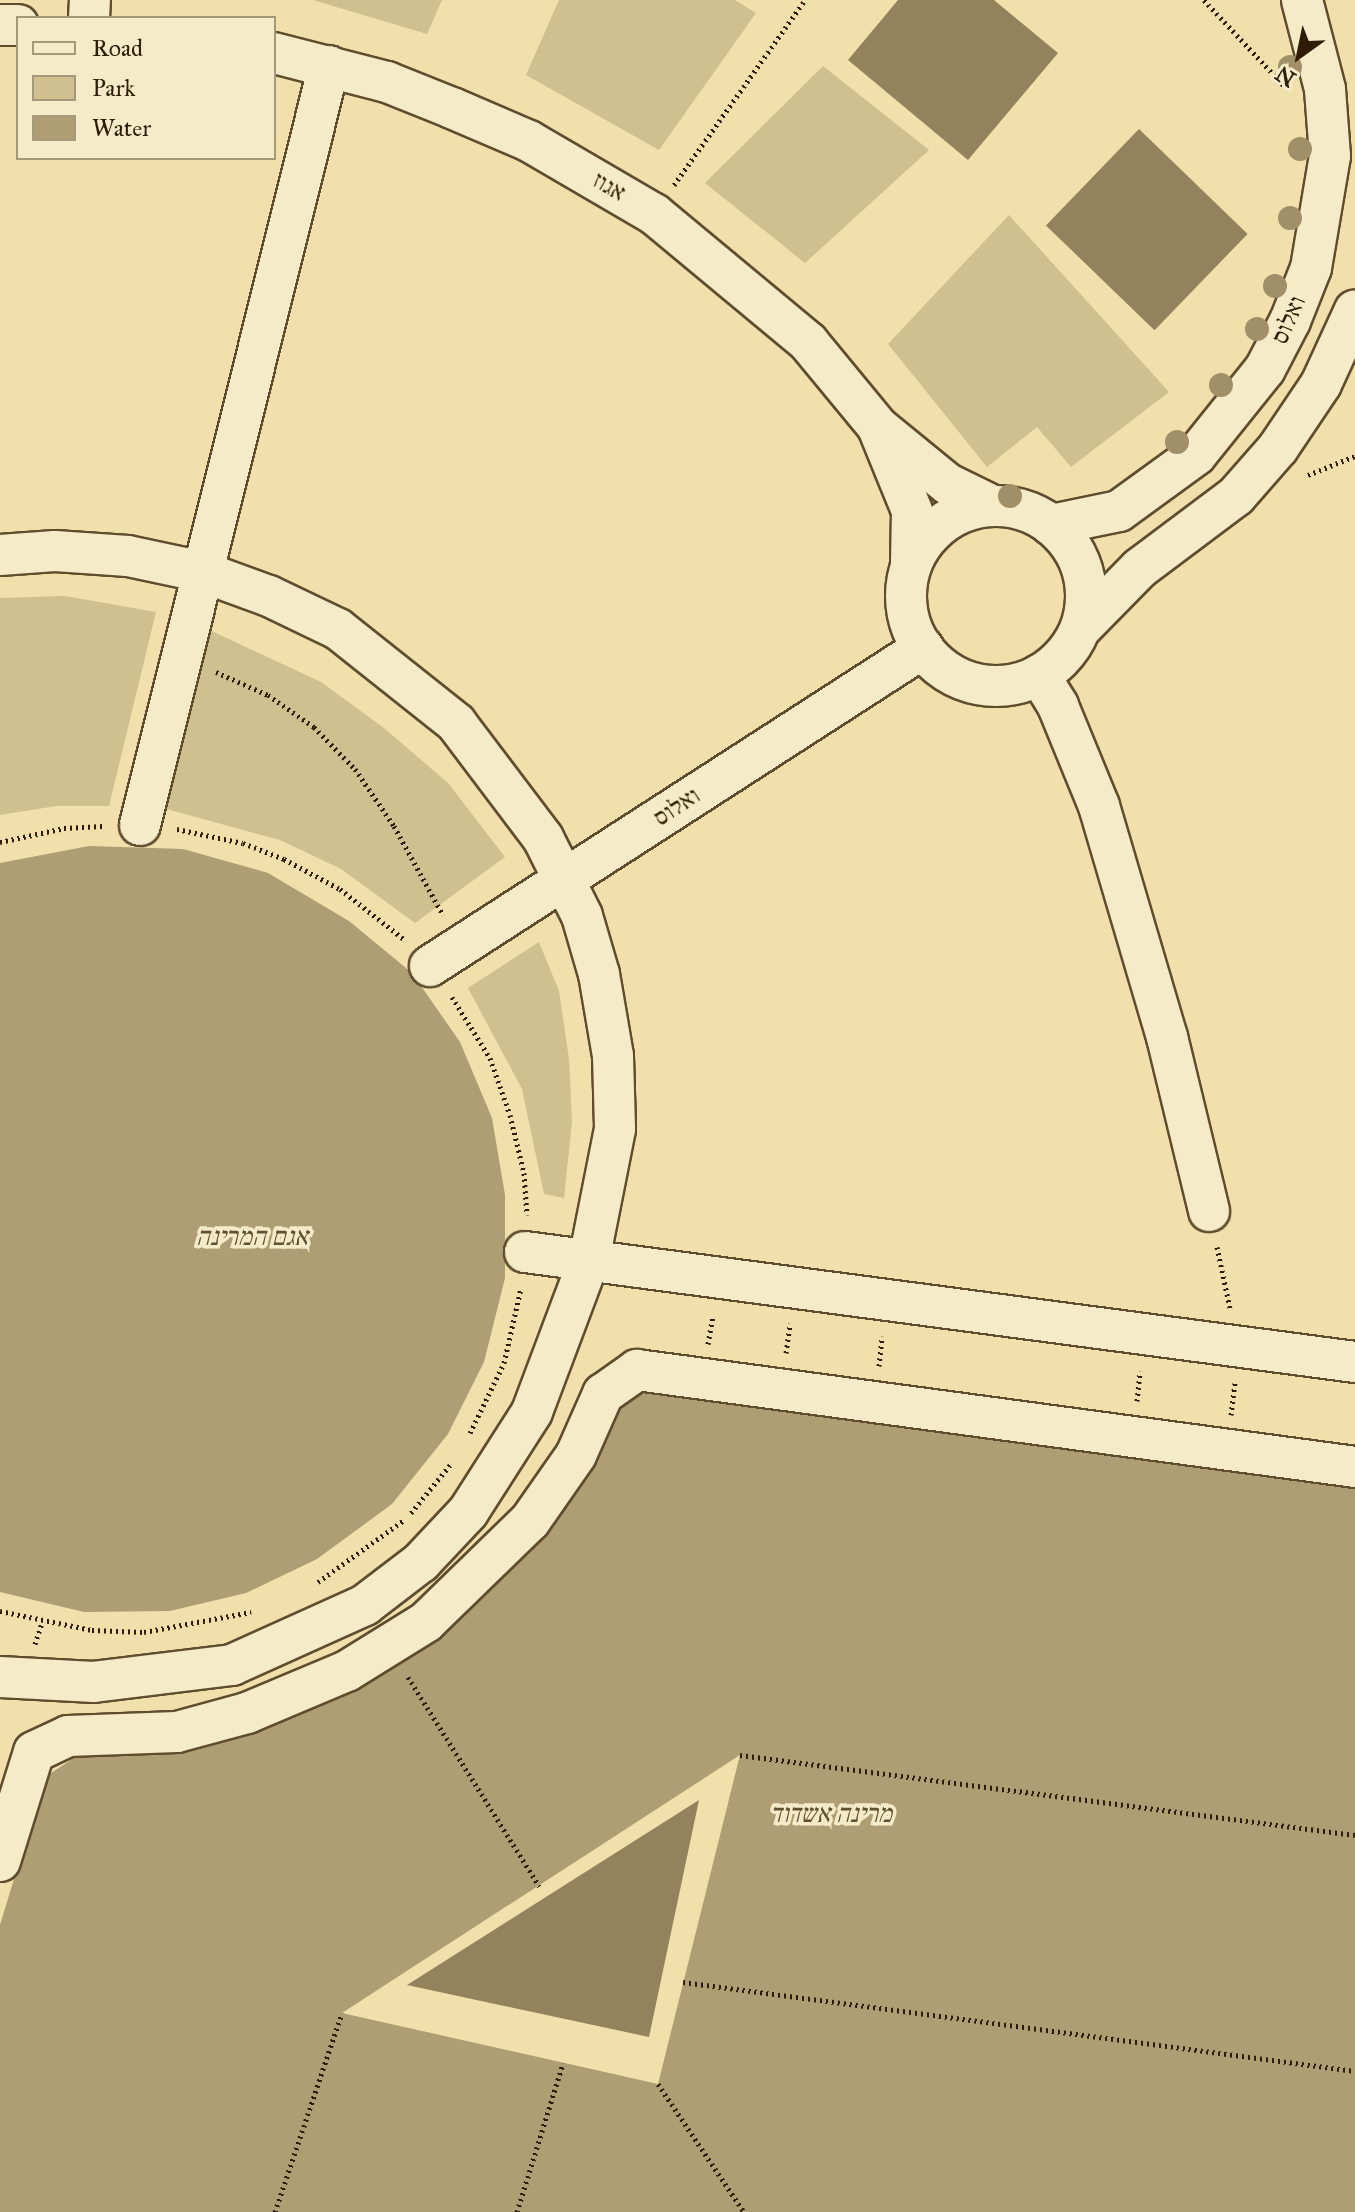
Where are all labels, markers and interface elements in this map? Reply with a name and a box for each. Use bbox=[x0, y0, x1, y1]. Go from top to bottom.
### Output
legend bbox=[16, 16, 276, 160]
north arrow bbox=[1259, 16, 1339, 96]
text: Road bbox=[92, 33, 143, 63]
text: N bbox=[1270, 60, 1301, 93]
text: Park bbox=[92, 73, 135, 103]
text: Water bbox=[92, 113, 151, 143]
street label: אגוז bbox=[587, 166, 631, 208]
street label: ואלוס bbox=[1266, 292, 1312, 348]
street label: ואלוס bbox=[648, 781, 706, 833]
water label: אגם המרינה bbox=[196, 1221, 308, 1253]
water label: מרינה אשדוד bbox=[770, 1798, 892, 1830]

